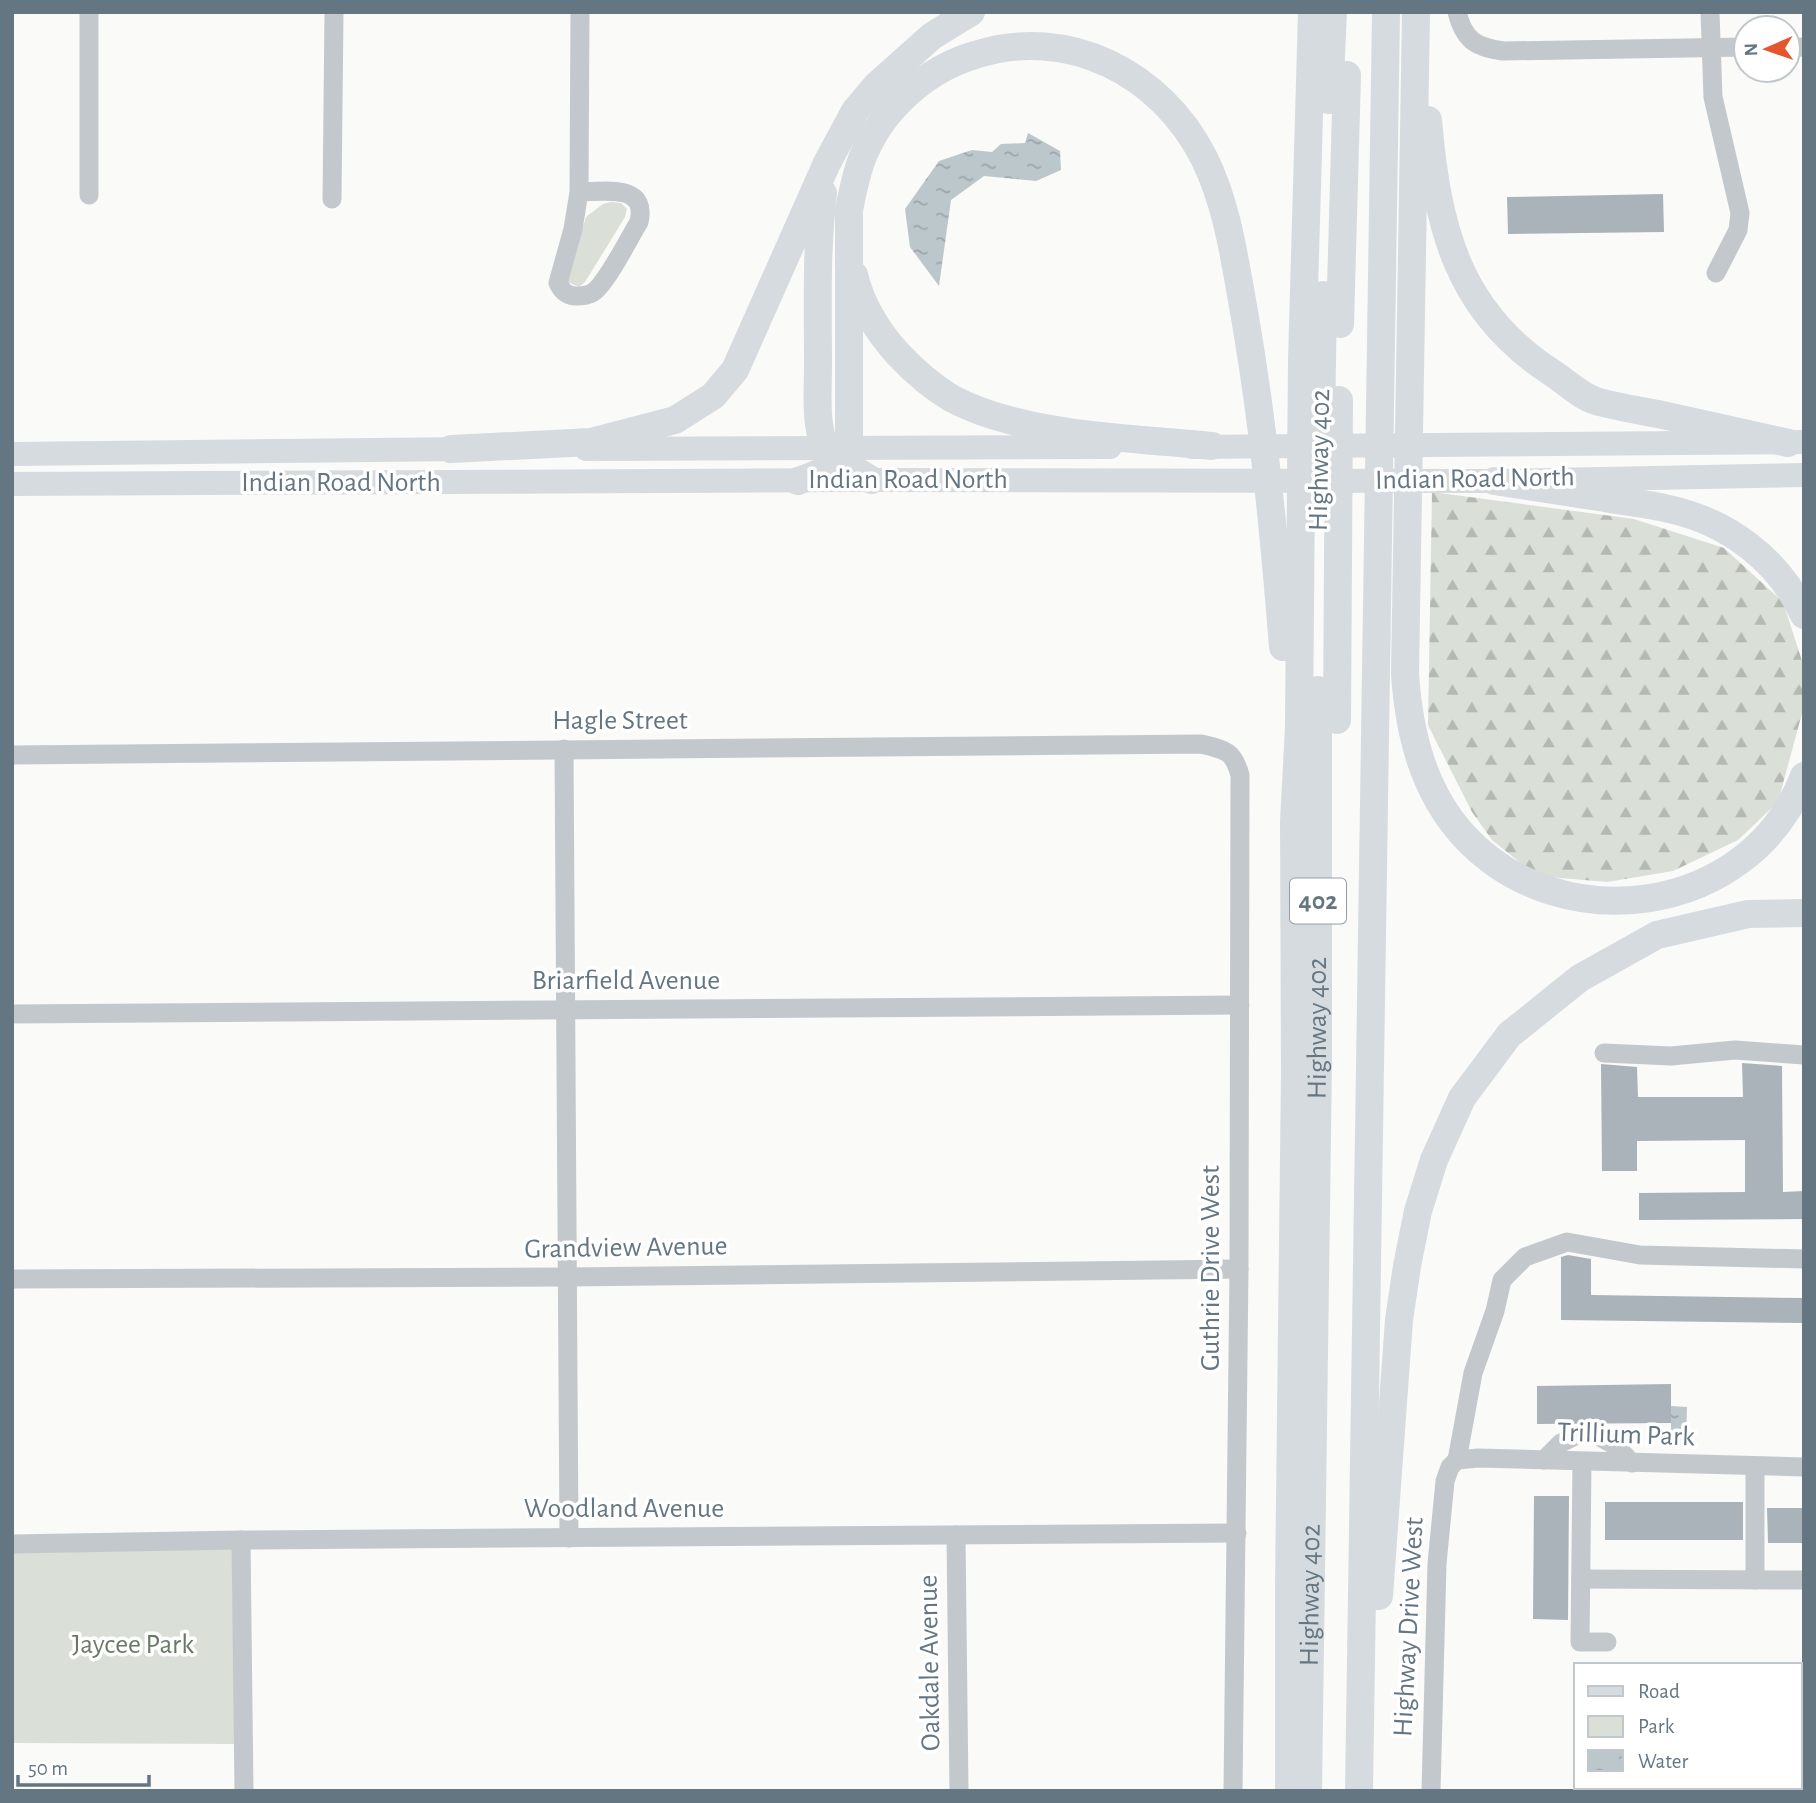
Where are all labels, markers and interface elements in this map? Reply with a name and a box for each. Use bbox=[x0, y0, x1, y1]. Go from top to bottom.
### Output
north arrow bbox=[1732, 14, 1802, 84]
text: N bbox=[1742, 43, 1761, 56]
street label: Highway 402 bbox=[1305, 389, 1335, 531]
street label: Indian Road North bbox=[1375, 463, 1575, 495]
street label: Indian Road North bbox=[808, 466, 1008, 494]
street label: Indian Road North bbox=[241, 469, 441, 497]
street label: Hagle Street bbox=[552, 707, 688, 735]
road number: 402 bbox=[1290, 879, 1346, 924]
street label: Highway 402 bbox=[1303, 957, 1332, 1099]
street label: Briarfield Avenue bbox=[532, 967, 720, 995]
street label: Guthrie Drive West bbox=[1197, 1165, 1225, 1371]
street label: Grandview Avenue bbox=[524, 1232, 728, 1264]
street label: Trillium Park bbox=[1557, 1419, 1696, 1451]
street label: Woodland Avenue bbox=[524, 1495, 724, 1523]
street label: Highway Drive West bbox=[1389, 1516, 1429, 1738]
street label: Highway 402 bbox=[1296, 1524, 1326, 1666]
street label: Oakdale Avenue bbox=[914, 1574, 946, 1752]
park label: Jaycee Park bbox=[72, 1631, 194, 1659]
legend bbox=[1574, 1663, 1802, 1789]
text: Road bbox=[1638, 1681, 1680, 1702]
text: Park bbox=[1638, 1716, 1675, 1737]
scale bar bbox=[18, 1744, 149, 1788]
text: Water bbox=[1638, 1751, 1688, 1772]
text: 50 m bbox=[28, 1758, 68, 1779]

